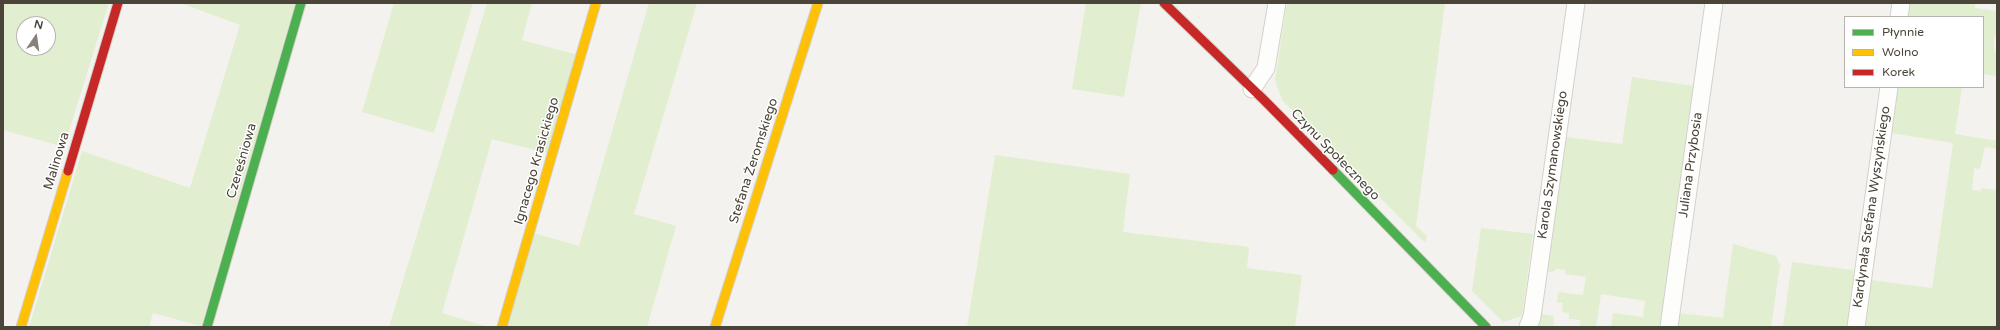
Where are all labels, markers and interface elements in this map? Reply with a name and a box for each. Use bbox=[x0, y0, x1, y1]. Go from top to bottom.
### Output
north arrow bbox=[16, 16, 56, 56]
legend bbox=[1844, 16, 1984, 88]
text: N bbox=[33, 17, 44, 32]
text: Płynnie bbox=[1882, 25, 1924, 39]
text: Wolno bbox=[1882, 45, 1918, 59]
text: Korek bbox=[1882, 65, 1915, 79]
street label: Karola Szymanowskiego bbox=[1535, 90, 1571, 240]
street label: Ignacego Krasickiego bbox=[511, 95, 563, 227]
street label: Stefana Żeromskiego bbox=[726, 96, 782, 226]
street label: Kardynała Stefana Wyszyńskiego bbox=[1850, 105, 1894, 309]
street label: Czynu Społecznego bbox=[1287, 106, 1383, 204]
street label: Juliana Przybosia bbox=[1676, 111, 1706, 219]
street label: Czereśniowa bbox=[224, 121, 260, 201]
street label: Malinowa bbox=[41, 130, 73, 192]

